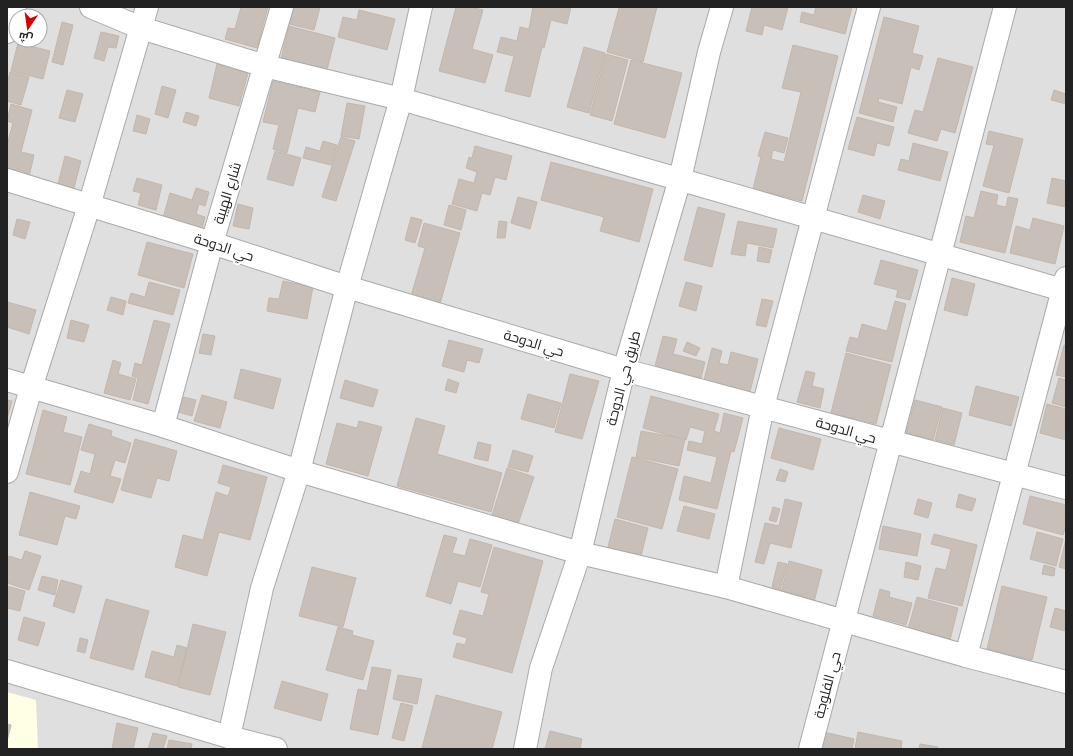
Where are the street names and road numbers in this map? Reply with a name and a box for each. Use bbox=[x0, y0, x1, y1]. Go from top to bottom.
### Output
street label: شارع الهيبة bbox=[210, 160, 245, 226]
street label: حي الدوحة bbox=[191, 230, 256, 268]
street label: حي الدوحة bbox=[501, 326, 566, 364]
street label: طريق حي الدوحة bbox=[603, 329, 647, 428]
street label: حي الدوحة bbox=[813, 414, 878, 450]
street label: حي الفلوجة bbox=[810, 650, 847, 721]

